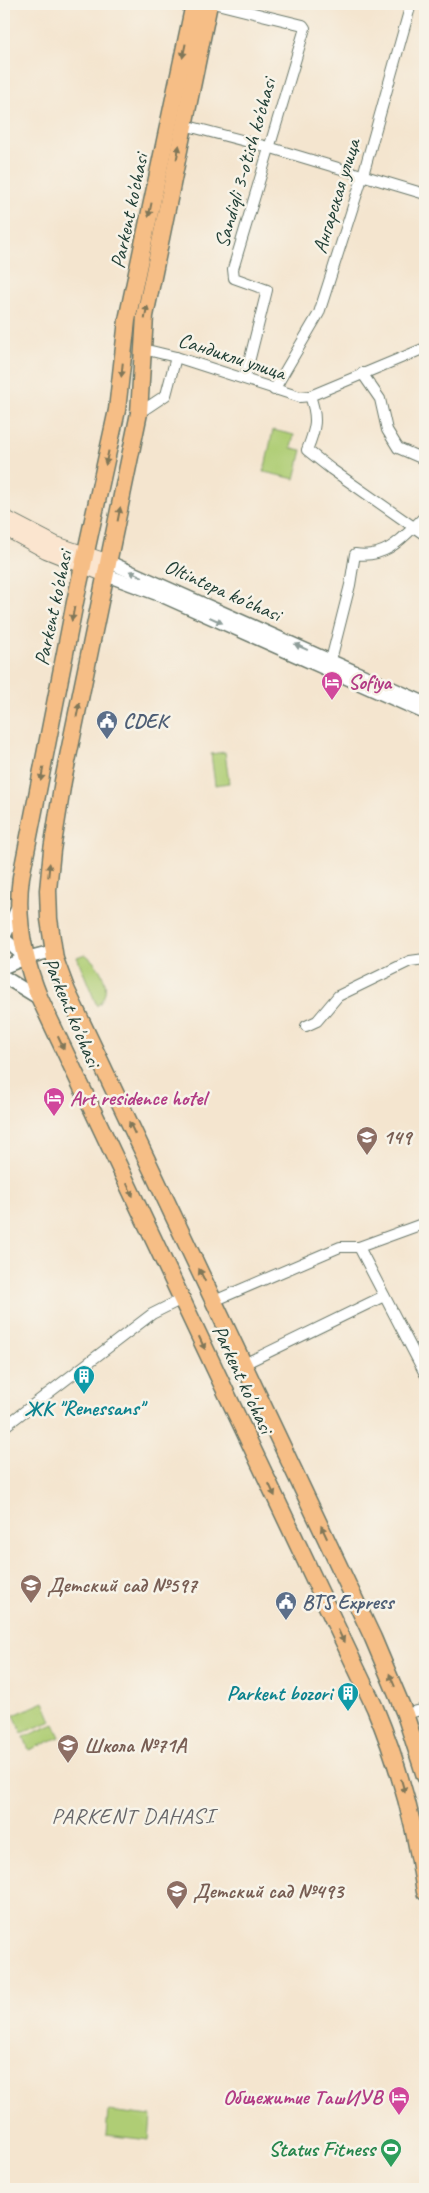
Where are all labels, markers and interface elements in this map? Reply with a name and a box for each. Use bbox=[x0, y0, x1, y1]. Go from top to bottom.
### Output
one-way arrow bbox=[180, 44, 188, 59]
street label: Sandiqli 3-o'tish ko'chasi bbox=[208, 72, 282, 251]
street label: Ангарская улица bbox=[306, 133, 366, 256]
one-way arrow bbox=[174, 145, 182, 160]
street label: Parkent ko'chasi bbox=[104, 148, 154, 271]
one-way arrow bbox=[146, 203, 154, 219]
one-way arrow bbox=[143, 303, 151, 319]
street label: Сандикли улица bbox=[175, 326, 291, 386]
one-way arrow bbox=[118, 363, 126, 379]
one-way arrow bbox=[103, 450, 111, 465]
one-way arrow bbox=[115, 507, 123, 522]
street label: Parkent ko'chasi bbox=[28, 545, 78, 668]
street label: Oltintepa ko'chasi bbox=[161, 553, 288, 629]
one-way arrow bbox=[129, 570, 143, 578]
one-way arrow bbox=[68, 606, 76, 622]
one-way arrow bbox=[209, 617, 223, 625]
one-way arrow bbox=[294, 642, 308, 650]
place label: Sofiya bbox=[348, 669, 393, 695]
hotel icon: Sofiya bbox=[320, 670, 344, 701]
one-way arrow bbox=[74, 703, 82, 718]
place label: CDEK bbox=[123, 708, 172, 734]
public building icon: CDEK bbox=[95, 709, 119, 740]
one-way arrow bbox=[38, 766, 46, 782]
one-way arrow bbox=[46, 862, 54, 878]
street label: Parkent ko'chasi bbox=[37, 953, 108, 1073]
one-way arrow bbox=[57, 1036, 65, 1050]
place label: Art residence hotel bbox=[70, 1085, 210, 1111]
hotel icon: Art residence hotel bbox=[42, 1086, 66, 1117]
one-way arrow bbox=[128, 1121, 136, 1135]
place label: 149 bbox=[383, 1124, 414, 1150]
school or university icon: 149 bbox=[355, 1125, 379, 1156]
one-way arrow bbox=[126, 1183, 134, 1197]
one-way arrow bbox=[198, 1268, 206, 1282]
street label: Parkent ko'chasi bbox=[207, 1321, 281, 1440]
one-way arrow bbox=[199, 1336, 207, 1350]
building icon: ЖК "Renessans" bbox=[72, 1364, 96, 1395]
place label: ЖК "Renessans" bbox=[24, 1395, 149, 1421]
one-way arrow bbox=[268, 1482, 276, 1497]
one-way arrow bbox=[320, 1525, 328, 1540]
place label: Детский сад №597 bbox=[47, 1572, 199, 1598]
school or university icon: Детский сад №597 bbox=[19, 1573, 43, 1604]
place label: BTS Express bbox=[302, 1589, 396, 1615]
public building icon: BTS Express bbox=[274, 1590, 298, 1621]
one-way arrow bbox=[337, 1629, 346, 1644]
one-way arrow bbox=[387, 1673, 395, 1687]
place label: Parkent bozori bbox=[227, 1680, 335, 1706]
building icon: Parkent bozori bbox=[336, 1681, 360, 1712]
place label: Школа №71А bbox=[84, 1732, 187, 1758]
school or university icon: Школа №71А bbox=[56, 1733, 80, 1764]
one-way arrow bbox=[400, 1779, 408, 1794]
district label: PARKENT DAHASI bbox=[51, 1802, 219, 1830]
place label: Детский сад №493 bbox=[193, 1878, 346, 1904]
school or university icon: Детский сад №493 bbox=[165, 1879, 189, 1910]
place label: Общежитие ТашИУВ bbox=[223, 2084, 385, 2110]
hotel icon: Общежитие ТашИУВ bbox=[387, 2085, 411, 2116]
place label: Status Fitness bbox=[269, 2136, 378, 2162]
sports icon: Status Fitness bbox=[379, 2137, 403, 2168]

